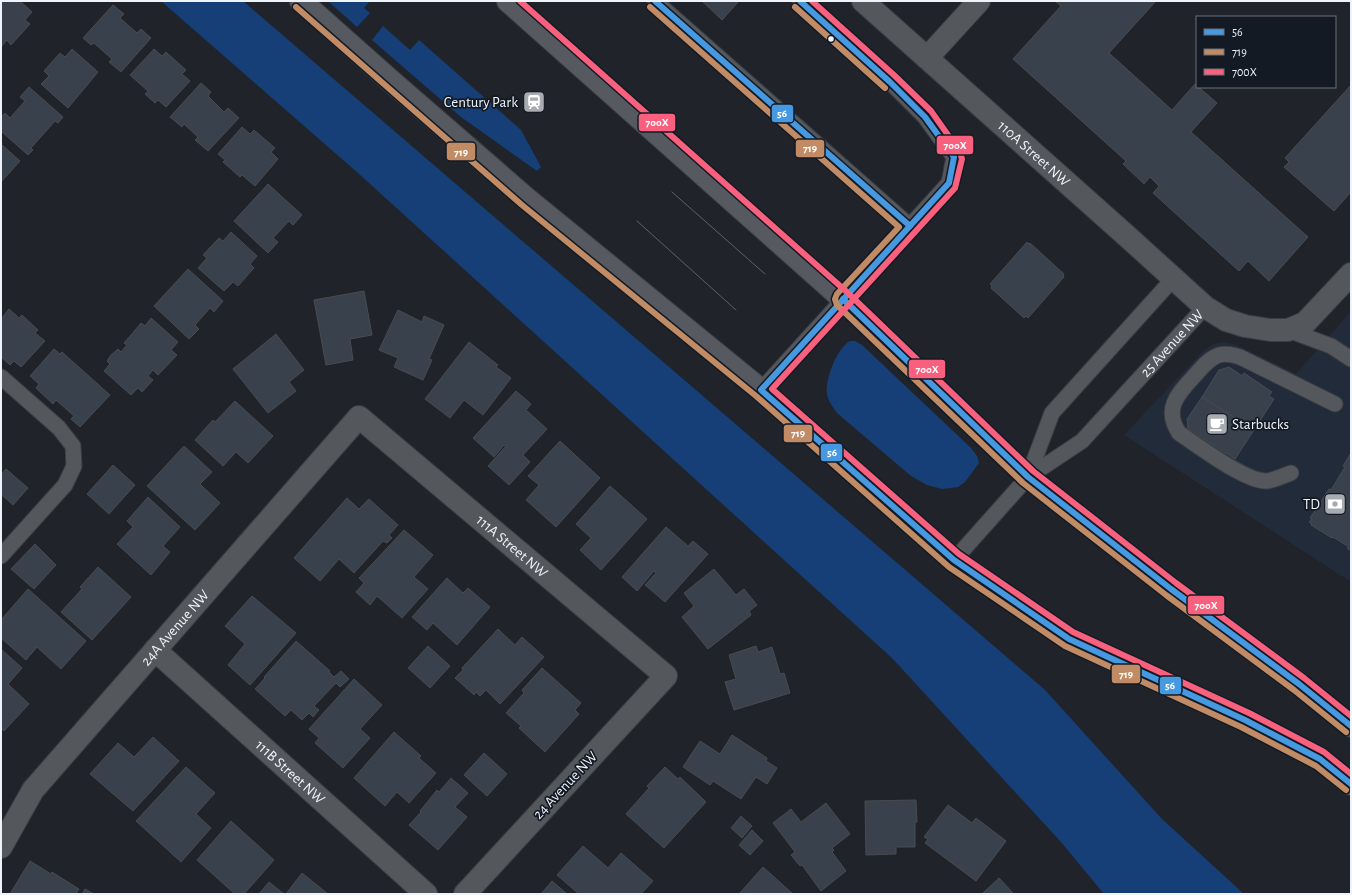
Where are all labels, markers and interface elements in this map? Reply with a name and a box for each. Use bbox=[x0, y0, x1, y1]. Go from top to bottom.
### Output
legend bbox=[1196, 16, 1336, 88]
text: 56 bbox=[1232, 26, 1243, 38]
unlabelled marker bbox=[826, 34, 836, 44]
text: 719 bbox=[1232, 46, 1247, 58]
text: 700X bbox=[1232, 66, 1257, 78]
station icon: Century Park bbox=[521, 89, 547, 115]
place label: Century Park bbox=[444, 95, 518, 110]
line badge: 56 bbox=[771, 104, 794, 123]
text: 56 bbox=[777, 108, 787, 119]
line badge: 700X bbox=[638, 113, 676, 132]
text: 700X bbox=[645, 117, 669, 128]
street label: 110A Street NW bbox=[995, 118, 1073, 190]
line badge: 700X bbox=[936, 135, 974, 155]
line badge: 719 bbox=[795, 139, 825, 158]
text: 700X bbox=[943, 140, 967, 151]
line badge: 719 bbox=[446, 142, 476, 161]
text: 719 bbox=[803, 143, 817, 154]
text: 719 bbox=[454, 147, 468, 158]
street label: 25 Avenue NW bbox=[1138, 307, 1207, 380]
line badge: 700X bbox=[908, 359, 946, 379]
text: 700X bbox=[915, 364, 939, 375]
cafe icon: Starbucks bbox=[1204, 411, 1230, 437]
place label: Starbucks bbox=[1232, 417, 1289, 432]
line badge: 719 bbox=[783, 424, 813, 443]
text: 719 bbox=[791, 428, 805, 439]
line badge: 56 bbox=[820, 443, 843, 462]
text: 56 bbox=[827, 447, 837, 458]
bank icon: TD bbox=[1322, 491, 1348, 517]
place label: TD bbox=[1303, 497, 1320, 512]
street label: 111A Street NW bbox=[473, 512, 551, 581]
street label: 24A Avenue NW bbox=[138, 587, 213, 669]
line badge: 700X bbox=[1187, 595, 1225, 615]
text: 700X bbox=[1194, 600, 1218, 611]
line badge: 719 bbox=[1111, 664, 1141, 684]
text: 719 bbox=[1119, 669, 1133, 680]
line badge: 56 bbox=[1159, 676, 1182, 695]
text: 56 bbox=[1165, 680, 1175, 691]
street label: 111B Street NW bbox=[252, 737, 328, 807]
street label: 24 Avenue NW bbox=[531, 748, 601, 822]

